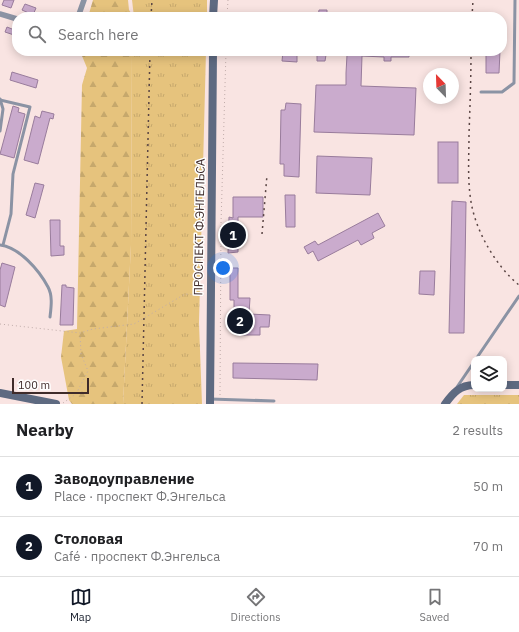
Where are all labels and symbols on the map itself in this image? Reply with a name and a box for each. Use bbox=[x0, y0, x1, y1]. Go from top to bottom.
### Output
north arrow bbox=[423, 68, 459, 104]
street label: ПРОСПЕКТ Ф.ЭНГЕЛЬСА bbox=[190, 158, 208, 296]
pin: 1 bbox=[220, 220, 246, 250]
your location bbox=[213, 258, 233, 278]
pin: 2 bbox=[227, 306, 253, 336]
scale bar bbox=[12, 376, 89, 395]

